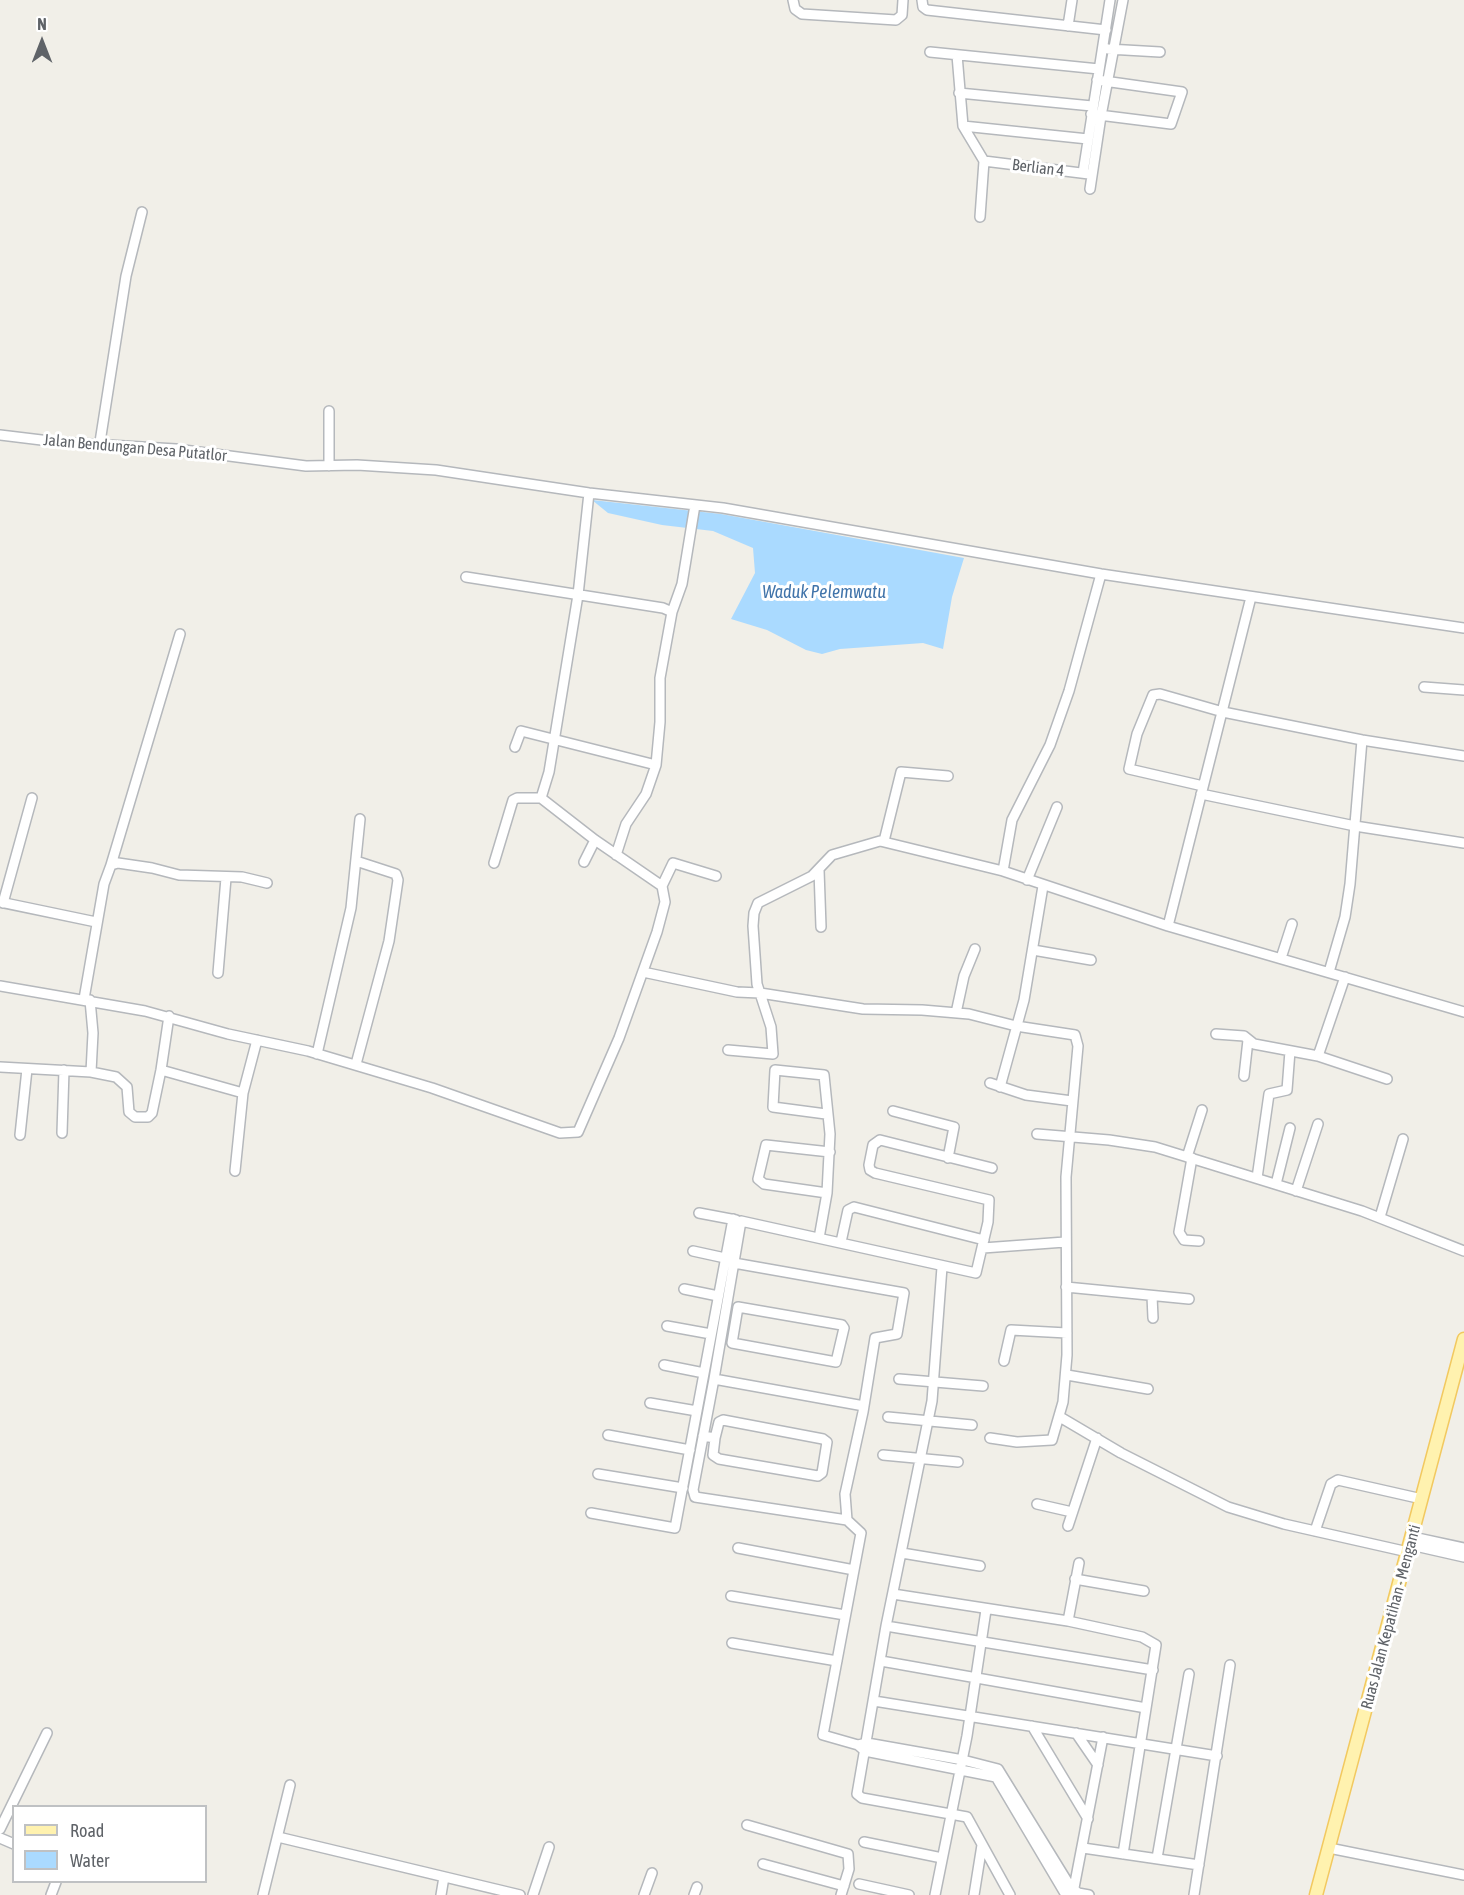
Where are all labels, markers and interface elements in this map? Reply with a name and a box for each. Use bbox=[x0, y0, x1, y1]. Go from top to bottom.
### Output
north arrow bbox=[12, 12, 72, 72]
text: N bbox=[37, 15, 47, 33]
street label: Berlian 4 bbox=[1011, 155, 1065, 181]
street label: Jalan Bendungan Desa Putatlor bbox=[43, 430, 227, 466]
water label: Waduk Pelemwatu bbox=[762, 581, 886, 603]
street label: Ruas Jalan Kepatihan - Menganti bbox=[1357, 1523, 1425, 1711]
legend bbox=[12, 1805, 207, 1883]
text: Road bbox=[70, 1820, 104, 1841]
text: Water bbox=[70, 1850, 109, 1871]

